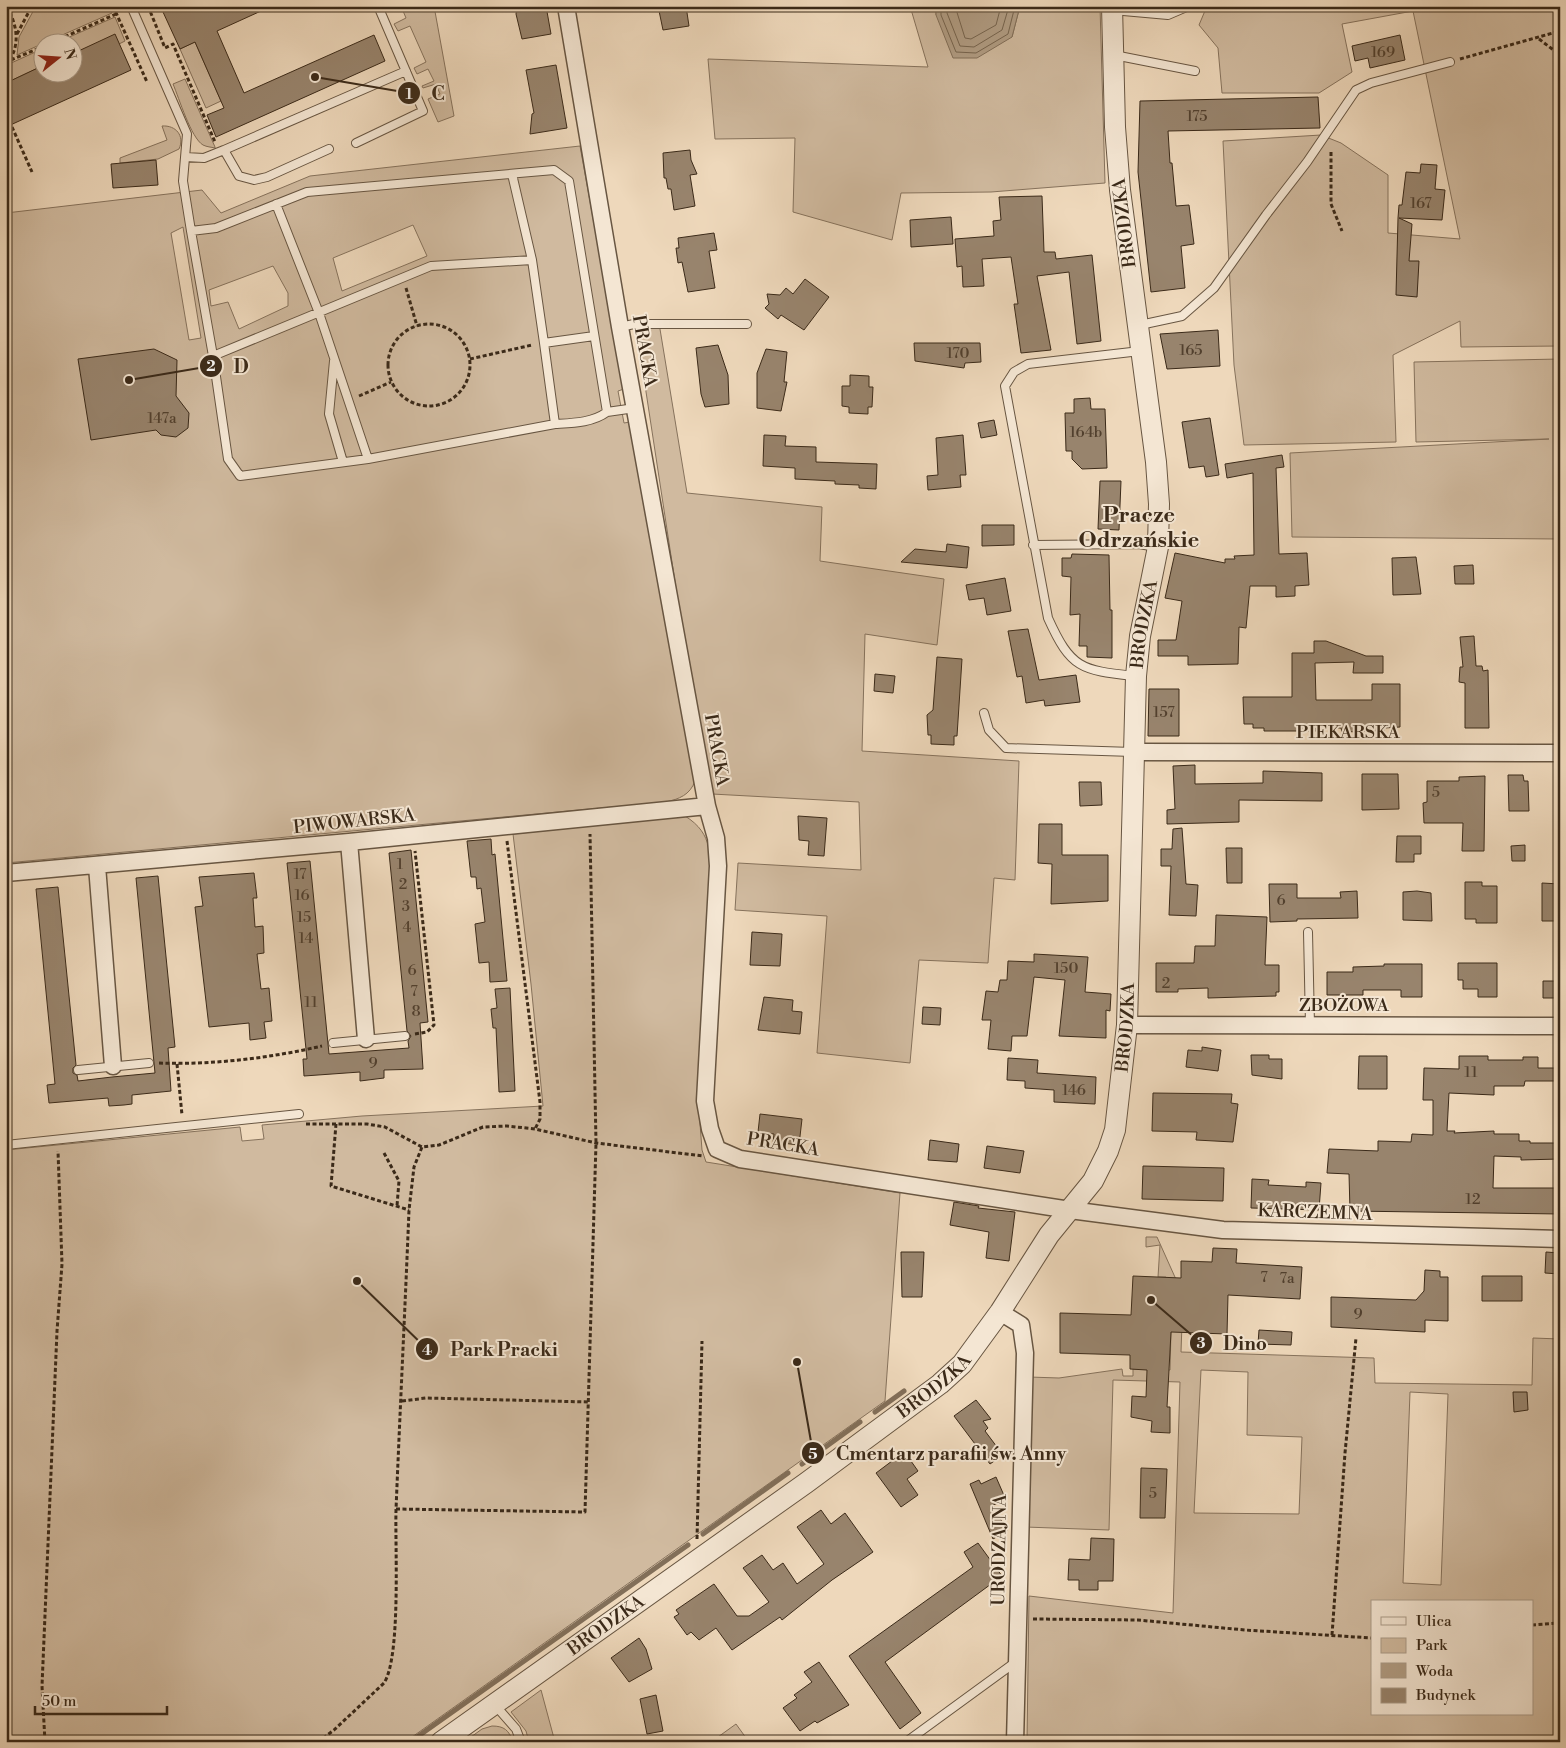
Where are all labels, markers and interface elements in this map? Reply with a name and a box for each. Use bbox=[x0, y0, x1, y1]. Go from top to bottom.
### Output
north arrow bbox=[32, 32, 82, 82]
house number: 169 bbox=[1371, 43, 1395, 62]
text: N bbox=[59, 47, 80, 62]
callout: C bbox=[396, 76, 455, 110]
text: C bbox=[431, 82, 445, 106]
text: 1 bbox=[405, 85, 413, 104]
house number: 175 bbox=[1186, 107, 1208, 126]
street label: BRODZKA bbox=[1108, 176, 1141, 270]
house number: 167 bbox=[1410, 194, 1432, 213]
street label: PRACKA bbox=[627, 313, 662, 390]
house number: 165 bbox=[1179, 341, 1203, 360]
house number: 170 bbox=[947, 344, 969, 363]
callout: D bbox=[199, 349, 259, 383]
text: D bbox=[233, 355, 249, 379]
text: 2 bbox=[206, 357, 216, 376]
house number: 147a bbox=[147, 409, 177, 428]
house number: 164b bbox=[1070, 423, 1102, 442]
district label: Pracze Odrzańskie bbox=[1079, 502, 1200, 554]
street label: BRODZKA bbox=[1126, 577, 1163, 671]
house number: 157 bbox=[1153, 703, 1175, 722]
street label: PRACKA bbox=[699, 712, 734, 789]
street label: PIEKARSKA bbox=[1296, 721, 1401, 744]
house number: 5 bbox=[1432, 783, 1440, 802]
street label: PIWOWARSKA bbox=[292, 804, 417, 839]
house number: 1 bbox=[397, 855, 404, 874]
house number: 17 bbox=[293, 865, 307, 884]
house number: 2 bbox=[399, 875, 407, 894]
house number: 16 bbox=[294, 886, 310, 905]
house number: 6 bbox=[1276, 891, 1286, 910]
house number: 3 bbox=[402, 897, 410, 916]
house number: 15 bbox=[297, 908, 311, 927]
house number: 4 bbox=[403, 918, 412, 937]
house number: 14 bbox=[299, 929, 313, 948]
house number: 150 bbox=[1054, 959, 1078, 978]
house number: 6 bbox=[407, 961, 417, 980]
house number: 2 bbox=[1162, 974, 1170, 993]
house number: 7 bbox=[410, 982, 418, 1001]
street label: BRODZKA bbox=[1111, 982, 1140, 1074]
house number: 11 bbox=[304, 993, 318, 1012]
street label: ZBOŻOWA bbox=[1299, 994, 1390, 1017]
house number: 8 bbox=[411, 1002, 421, 1021]
house number: 9 bbox=[368, 1054, 378, 1073]
house number: 11 bbox=[1464, 1063, 1478, 1082]
house number: 146 bbox=[1062, 1081, 1086, 1100]
street label: PRACKA bbox=[745, 1127, 822, 1162]
house number: 12 bbox=[1465, 1190, 1481, 1209]
street label: KARCZEMNA bbox=[1257, 1199, 1374, 1226]
house number: 7 bbox=[1260, 1268, 1268, 1287]
house number: 7a bbox=[1279, 1269, 1295, 1288]
house number: 9 bbox=[1353, 1305, 1363, 1324]
callout: Dino bbox=[1188, 1326, 1277, 1360]
callout: Park Pracki bbox=[415, 1332, 567, 1366]
text: Dino bbox=[1223, 1332, 1267, 1356]
text: 3 bbox=[1196, 1334, 1206, 1353]
text: Park Pracki bbox=[450, 1338, 558, 1362]
text: 4 bbox=[422, 1341, 432, 1360]
street label: BRODZKA bbox=[892, 1350, 977, 1425]
callout: Cmentarz parafii św. Anny bbox=[800, 1436, 1076, 1470]
text: Cmentarz parafii św. Anny bbox=[836, 1442, 1067, 1466]
text: 5 bbox=[808, 1445, 818, 1464]
house number: 5 bbox=[1149, 1484, 1157, 1503]
street label: URODZAJNA bbox=[987, 1493, 1012, 1606]
street label: BRODZKA bbox=[562, 1590, 650, 1661]
legend bbox=[1371, 1600, 1534, 1716]
text: Ulica bbox=[1416, 1612, 1452, 1631]
text: Park bbox=[1416, 1636, 1448, 1655]
text: Woda bbox=[1415, 1662, 1454, 1681]
scale bar bbox=[35, 1683, 168, 1715]
text: Budynek bbox=[1415, 1686, 1477, 1705]
text: 50 m bbox=[42, 1692, 76, 1711]

